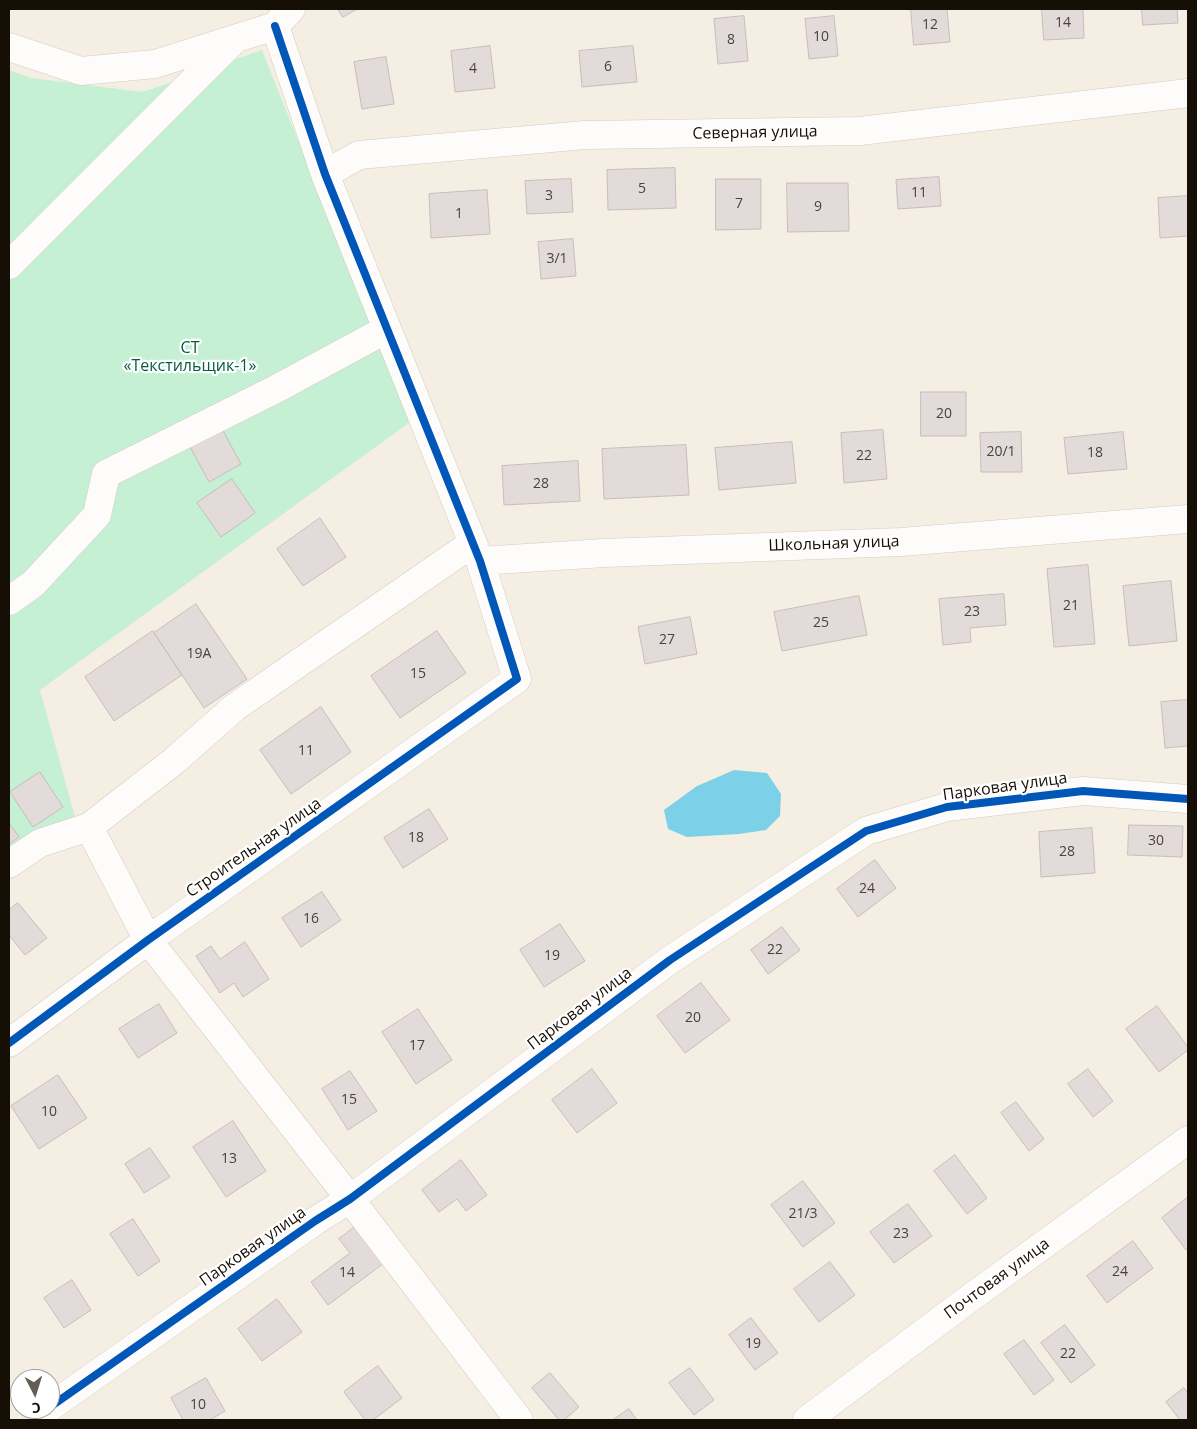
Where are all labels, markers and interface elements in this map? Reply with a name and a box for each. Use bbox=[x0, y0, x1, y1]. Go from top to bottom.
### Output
house number: 14 bbox=[1055, 15, 1071, 31]
house number: 12 bbox=[922, 17, 938, 33]
house number: 10 bbox=[813, 29, 829, 45]
house number: 8 bbox=[727, 32, 735, 48]
house number: 6 bbox=[604, 59, 612, 75]
house number: 4 bbox=[469, 61, 477, 77]
street label: Северная улица bbox=[692, 122, 818, 144]
house number: 5 bbox=[638, 181, 646, 197]
house number: 11 bbox=[911, 185, 927, 201]
house number: 3 bbox=[545, 188, 553, 204]
house number: 7 bbox=[735, 196, 743, 212]
house number: 9 bbox=[814, 199, 822, 215]
house number: 1 bbox=[455, 206, 463, 222]
house number: 3/1 bbox=[546, 251, 568, 267]
park label: СТ «Текстильщик-1» bbox=[124, 338, 256, 376]
house number: 20 bbox=[936, 406, 952, 422]
house number: 20/1 bbox=[986, 444, 1016, 460]
house number: 18 bbox=[1087, 445, 1103, 461]
house number: 22 bbox=[856, 448, 872, 464]
house number: 28 bbox=[533, 476, 549, 492]
street label: Школьная улица bbox=[768, 532, 900, 556]
house number: 21 bbox=[1063, 598, 1079, 614]
house number: 23 bbox=[964, 604, 980, 620]
house number: 25 bbox=[813, 615, 829, 631]
house number: 27 bbox=[659, 632, 675, 648]
house number: 19А bbox=[187, 646, 211, 662]
house number: 15 bbox=[410, 666, 426, 682]
house number: 11 bbox=[298, 743, 314, 759]
street label: Парковая улица bbox=[941, 769, 1069, 805]
street label: Строительная улица bbox=[183, 794, 325, 902]
house number: 18 bbox=[408, 830, 424, 846]
house number: 30 bbox=[1148, 833, 1164, 849]
house number: 28 bbox=[1059, 844, 1075, 860]
house number: 24 bbox=[859, 881, 875, 897]
house number: 16 bbox=[303, 911, 319, 927]
house number: 22 bbox=[767, 942, 783, 958]
house number: 19 bbox=[544, 948, 560, 964]
street label: Парковая улица bbox=[524, 964, 636, 1054]
house number: 20 bbox=[685, 1010, 701, 1026]
house number: 17 bbox=[409, 1038, 425, 1054]
house number: 15 bbox=[341, 1092, 357, 1108]
house number: 10 bbox=[41, 1104, 57, 1120]
house number: 13 bbox=[221, 1151, 237, 1167]
street label: Парковая улица bbox=[196, 1203, 310, 1291]
house number: 21/3 bbox=[788, 1206, 818, 1222]
house number: 23 bbox=[893, 1226, 909, 1242]
street label: Почтовая улица bbox=[941, 1234, 1053, 1324]
house number: 24 bbox=[1112, 1264, 1128, 1280]
house number: 14 bbox=[339, 1265, 355, 1281]
house number: 19 bbox=[745, 1336, 761, 1352]
house number: 22 bbox=[1060, 1346, 1076, 1362]
north arrow bbox=[10, 1369, 60, 1419]
house number: 10 bbox=[190, 1397, 206, 1413]
text: С bbox=[31, 1399, 42, 1418]

